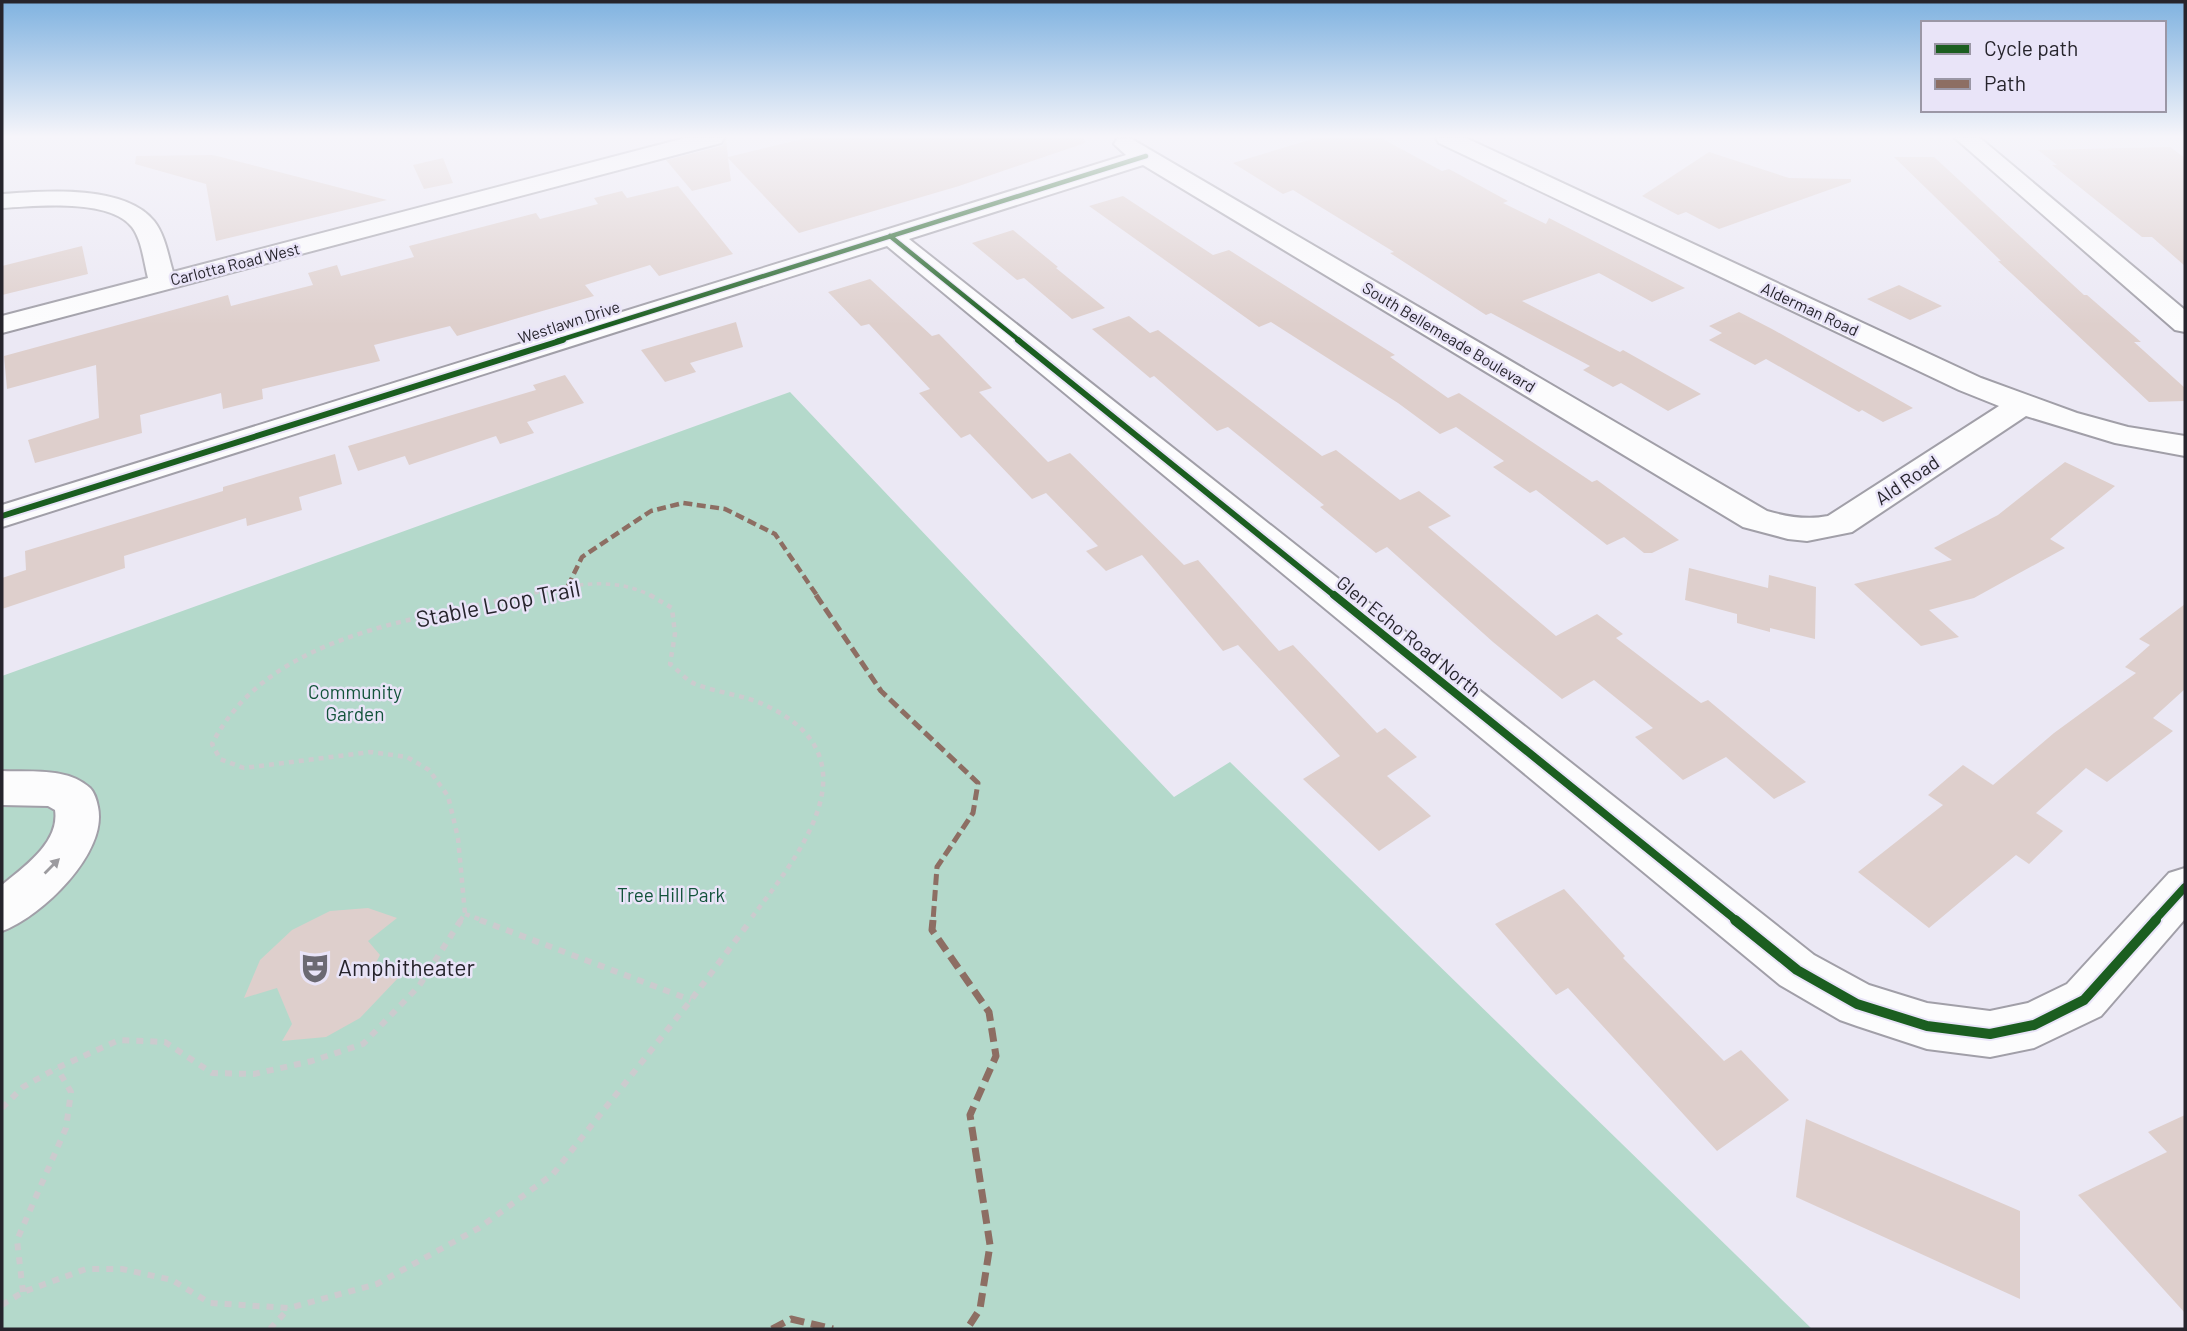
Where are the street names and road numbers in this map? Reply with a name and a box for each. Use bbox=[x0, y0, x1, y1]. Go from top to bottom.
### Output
street label: Carlotta Road West bbox=[168, 238, 302, 289]
street label: South Bellemeade Boulevard bbox=[1359, 277, 1539, 396]
street label: Alderman Road bbox=[1759, 278, 1862, 339]
street label: Westlawn Drive bbox=[516, 296, 622, 347]
street label: Ald Road bbox=[1870, 450, 1943, 509]
street label: Glen Echo Road North bbox=[1332, 570, 1486, 701]
street label: Stable Loop Trail bbox=[413, 573, 582, 633]

